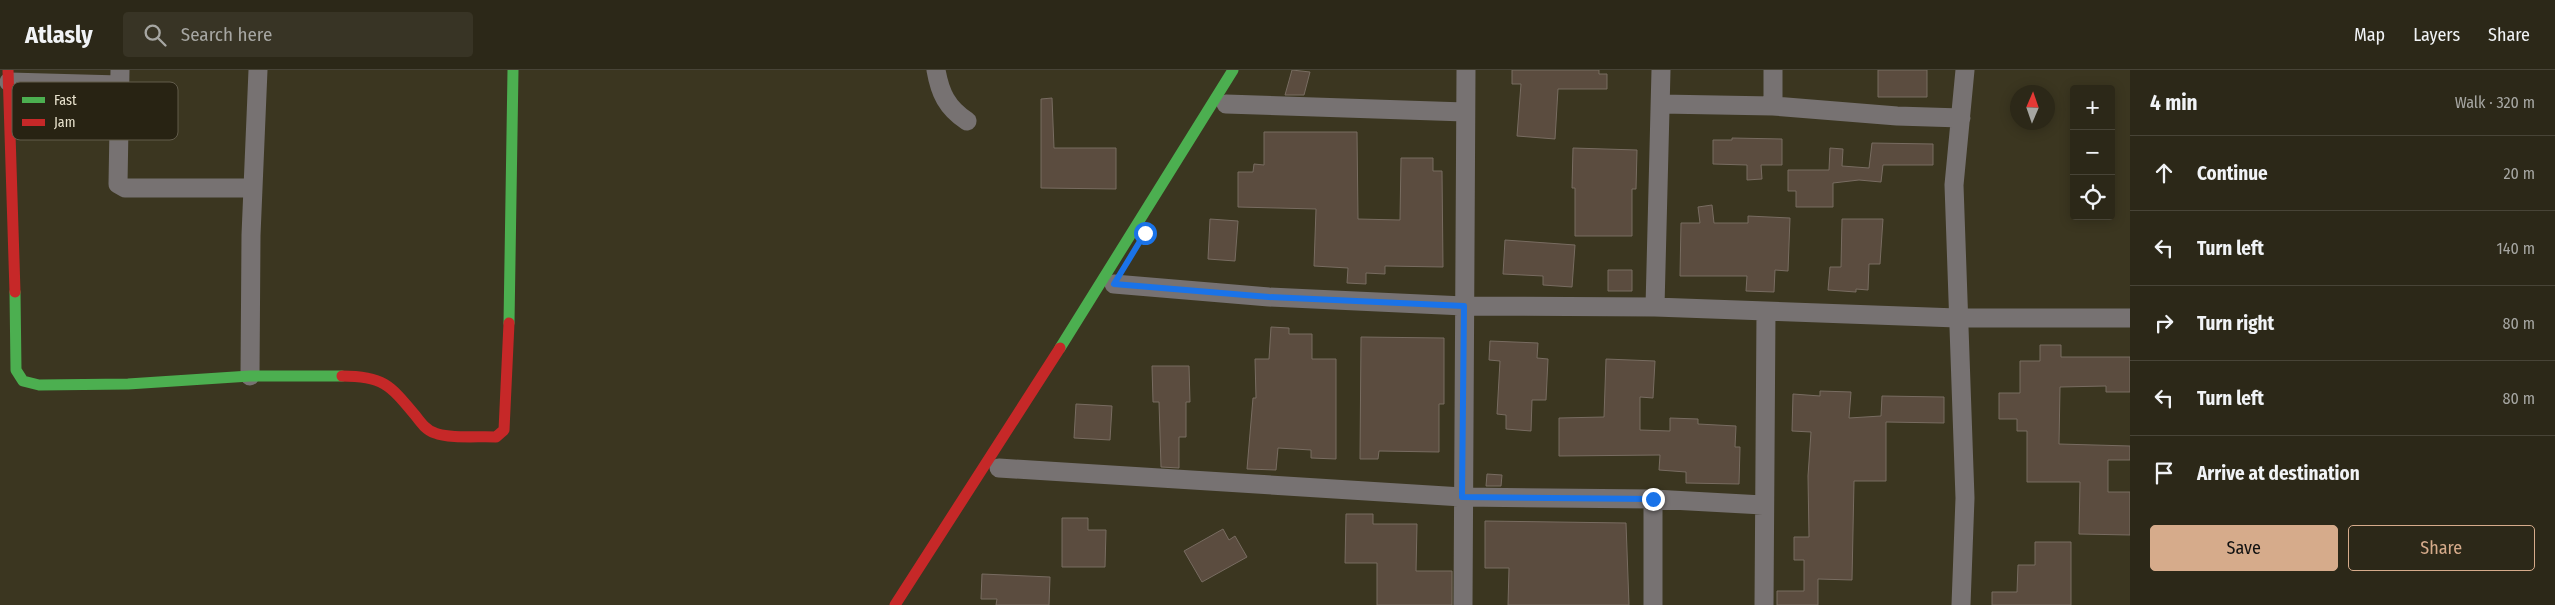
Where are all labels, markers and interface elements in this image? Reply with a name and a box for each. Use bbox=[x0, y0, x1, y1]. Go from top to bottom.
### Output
search box bbox=[123, 12, 473, 57]
text: Atlasly bbox=[25, 21, 93, 49]
icon: search bbox=[141, 21, 169, 49]
text: Search here bbox=[181, 23, 272, 46]
text: Map bbox=[2354, 24, 2385, 46]
text: Layers bbox=[2413, 24, 2460, 46]
text: Share bbox=[2488, 24, 2530, 46]
legend bbox=[12, 82, 178, 140]
north arrow bbox=[2010, 85, 2055, 130]
map controls bbox=[2070, 85, 2115, 220]
button: + bbox=[2070, 85, 2115, 130]
text: 4 min bbox=[2150, 90, 2198, 116]
text: Fast bbox=[54, 92, 77, 109]
text: Walk · 320 m bbox=[2455, 93, 2535, 112]
text: Jam bbox=[54, 114, 75, 131]
button: − bbox=[2070, 130, 2115, 175]
icon: ahead bbox=[2150, 159, 2178, 187]
text: Continue bbox=[2197, 162, 2268, 185]
text: 20 m bbox=[2504, 164, 2535, 183]
button: locate bbox=[2070, 175, 2115, 220]
route start bbox=[1134, 222, 1157, 245]
icon: left bbox=[2150, 234, 2178, 262]
text: Turn left bbox=[2197, 237, 2264, 260]
text: 140 m bbox=[2497, 239, 2535, 258]
icon: right bbox=[2150, 309, 2178, 337]
text: Turn right bbox=[2197, 312, 2274, 335]
text: 80 m bbox=[2503, 314, 2535, 333]
icon: left bbox=[2150, 384, 2178, 412]
text: Turn left bbox=[2197, 387, 2264, 410]
text: 80 m bbox=[2503, 389, 2535, 408]
icon: arrive bbox=[2150, 459, 2178, 487]
text: Arrive at destination bbox=[2197, 462, 2360, 485]
route end bbox=[1642, 488, 1665, 511]
button: Save bbox=[2150, 525, 2338, 571]
button: Share bbox=[2348, 525, 2535, 571]

